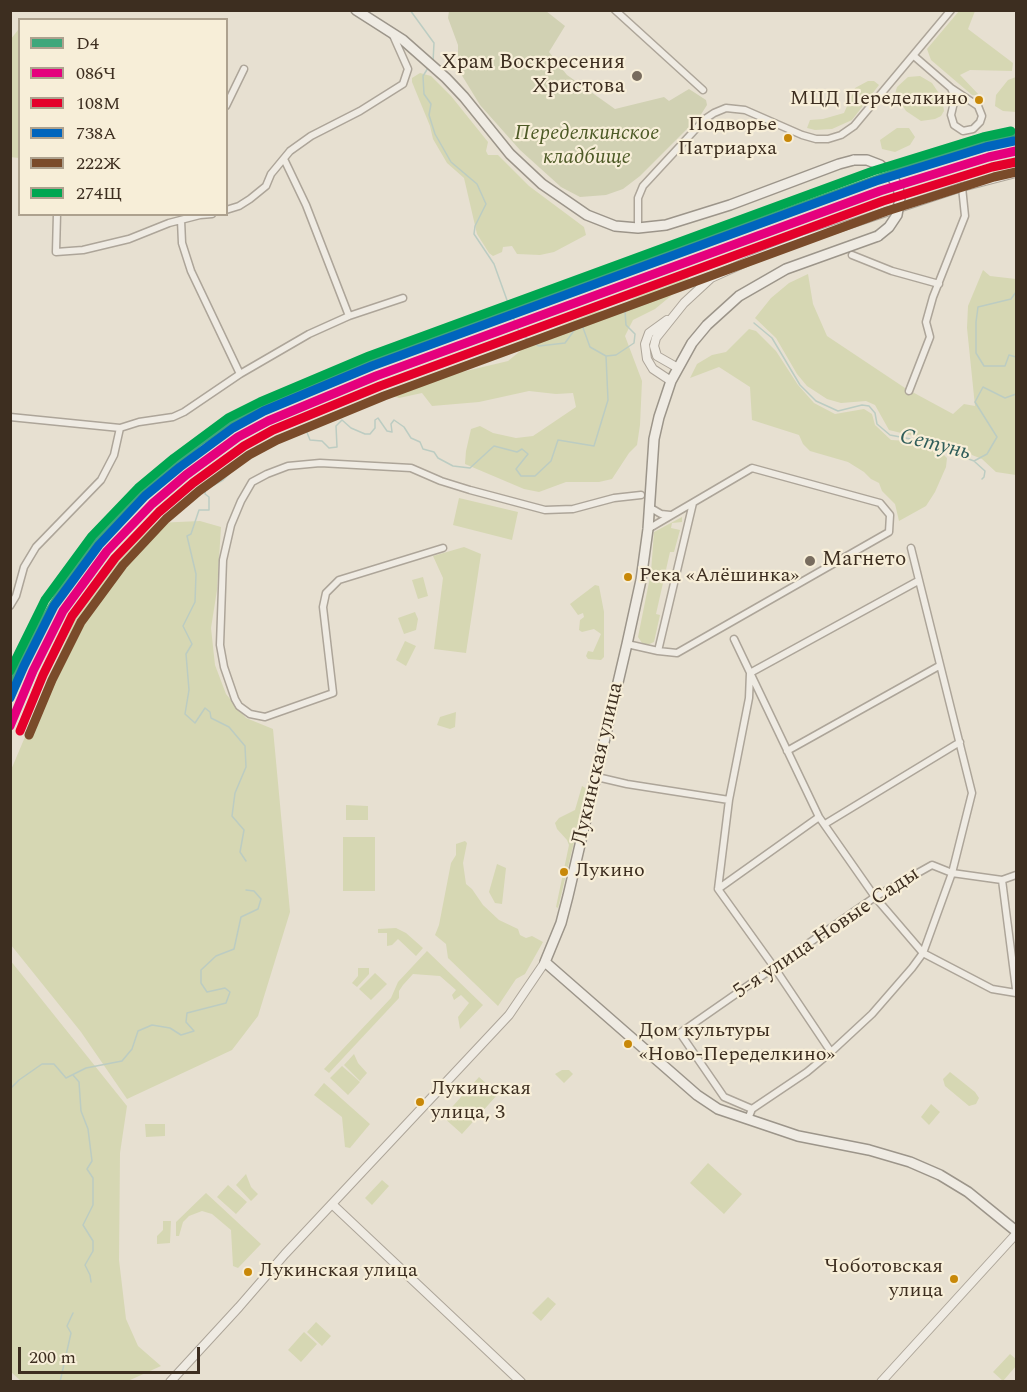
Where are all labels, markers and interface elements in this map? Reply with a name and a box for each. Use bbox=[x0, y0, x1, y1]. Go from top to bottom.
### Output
legend bbox=[18, 18, 228, 216]
text: D4 bbox=[76, 30, 99, 57]
place label: Храм Воскресения Христова bbox=[441, 51, 625, 101]
text: 086Ч bbox=[76, 60, 116, 87]
marker: Храм Воскресения Христова bbox=[630, 69, 644, 83]
place label: МЦД Переделкино bbox=[790, 88, 968, 112]
text: 108М bbox=[76, 90, 120, 117]
marker: МЦД Переделкино bbox=[973, 94, 985, 106]
place label: Подворье Патриарха bbox=[678, 114, 777, 161]
text: 738А bbox=[76, 120, 117, 147]
park label: Переделкинское кладбище bbox=[515, 122, 659, 172]
marker: Подворье Патриарха bbox=[782, 132, 794, 144]
text: 222Ж bbox=[76, 150, 121, 177]
text: 274Щ bbox=[76, 180, 122, 207]
water label: Сетунь bbox=[897, 424, 973, 468]
place label: Магнето bbox=[822, 548, 906, 574]
marker: Магнето bbox=[803, 554, 817, 568]
place label: Река «Алёшинка» bbox=[639, 565, 799, 589]
marker: Река «Алёшинка» bbox=[622, 571, 634, 583]
street label: Лукинская улица bbox=[568, 680, 630, 848]
place label: Лукино bbox=[575, 860, 645, 884]
street label: 5-я улица Новые Сады bbox=[729, 862, 925, 1006]
marker: Лукино bbox=[558, 866, 570, 878]
place label: Дом культуры «Ново-Переделкино» bbox=[639, 1020, 835, 1067]
marker: Дом культуры «Ново-Переделкино» bbox=[622, 1038, 634, 1050]
place label: Лукинская улица, 3 bbox=[431, 1078, 531, 1125]
marker: Лукинская улица, 3 bbox=[414, 1096, 426, 1108]
place label: Чоботовская улица bbox=[824, 1256, 943, 1303]
place label: Лукинская улица bbox=[259, 1260, 418, 1284]
marker: Лукинская улица bbox=[242, 1266, 254, 1278]
marker: Чоботовская улица bbox=[948, 1273, 960, 1285]
scale bar bbox=[21, 1335, 202, 1373]
text: 200 m bbox=[29, 1344, 76, 1371]

